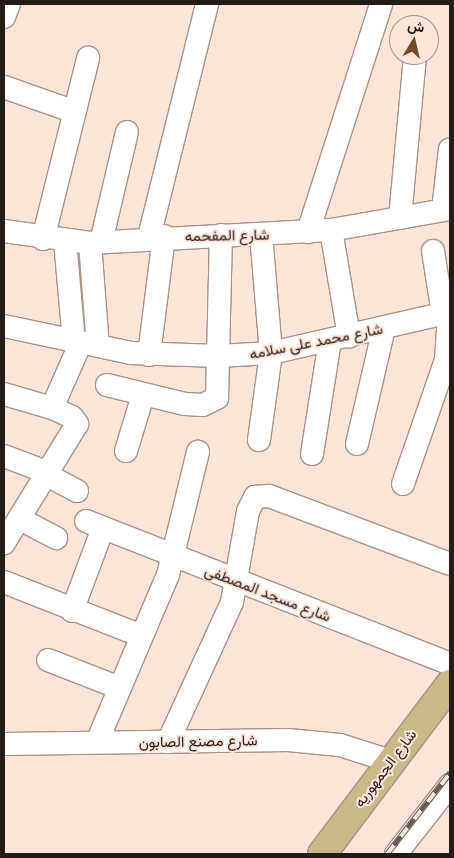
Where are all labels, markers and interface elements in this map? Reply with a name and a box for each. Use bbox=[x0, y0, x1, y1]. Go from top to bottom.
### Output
north arrow bbox=[389, 15, 439, 65]
text: ش bbox=[406, 15, 426, 36]
street label: شارع المفحمه bbox=[185, 225, 269, 245]
street label: شارع محمد على سلامه bbox=[248, 319, 384, 363]
street label: شارع مسجد المصطفى bbox=[202, 561, 334, 625]
street label: شارع الجمهوريه bbox=[350, 726, 420, 810]
street label: شارع مصنع الصابون bbox=[138, 731, 258, 751]

